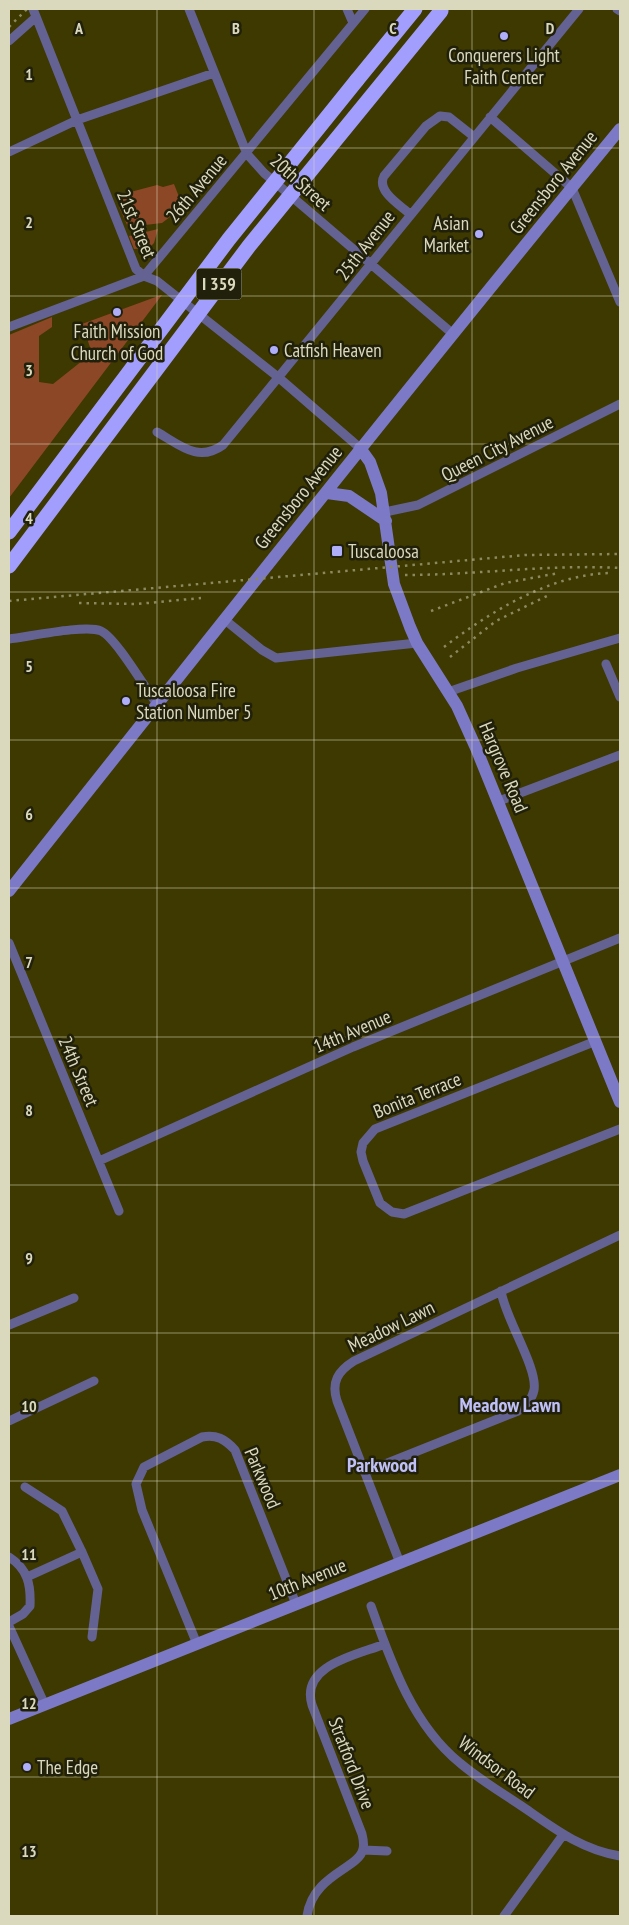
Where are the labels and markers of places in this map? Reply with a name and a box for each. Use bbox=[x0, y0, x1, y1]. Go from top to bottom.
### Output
marker: Conquerers Light Faith Center bbox=[498, 30, 510, 42]
place label: Conquerers Light Faith Center bbox=[448, 43, 561, 89]
place label: Asian Market bbox=[424, 211, 470, 257]
marker: Asian Market bbox=[473, 228, 485, 240]
marker: Faith Mission Church of God bbox=[111, 306, 123, 318]
place label: Faith Mission Church of God bbox=[71, 319, 163, 365]
place label: Catfish Heaven bbox=[284, 338, 382, 362]
marker: Catfish Heaven bbox=[268, 344, 280, 356]
place label: Tuscaloosa bbox=[348, 539, 419, 563]
marker: Tuscaloosa bbox=[330, 544, 344, 558]
place label: Tuscaloosa Fire Station Number 5 bbox=[136, 678, 252, 724]
marker: Tuscaloosa Fire Station Number 5 bbox=[120, 695, 132, 707]
place label: The Edge bbox=[37, 1755, 98, 1779]
marker: The Edge bbox=[21, 1761, 33, 1773]

